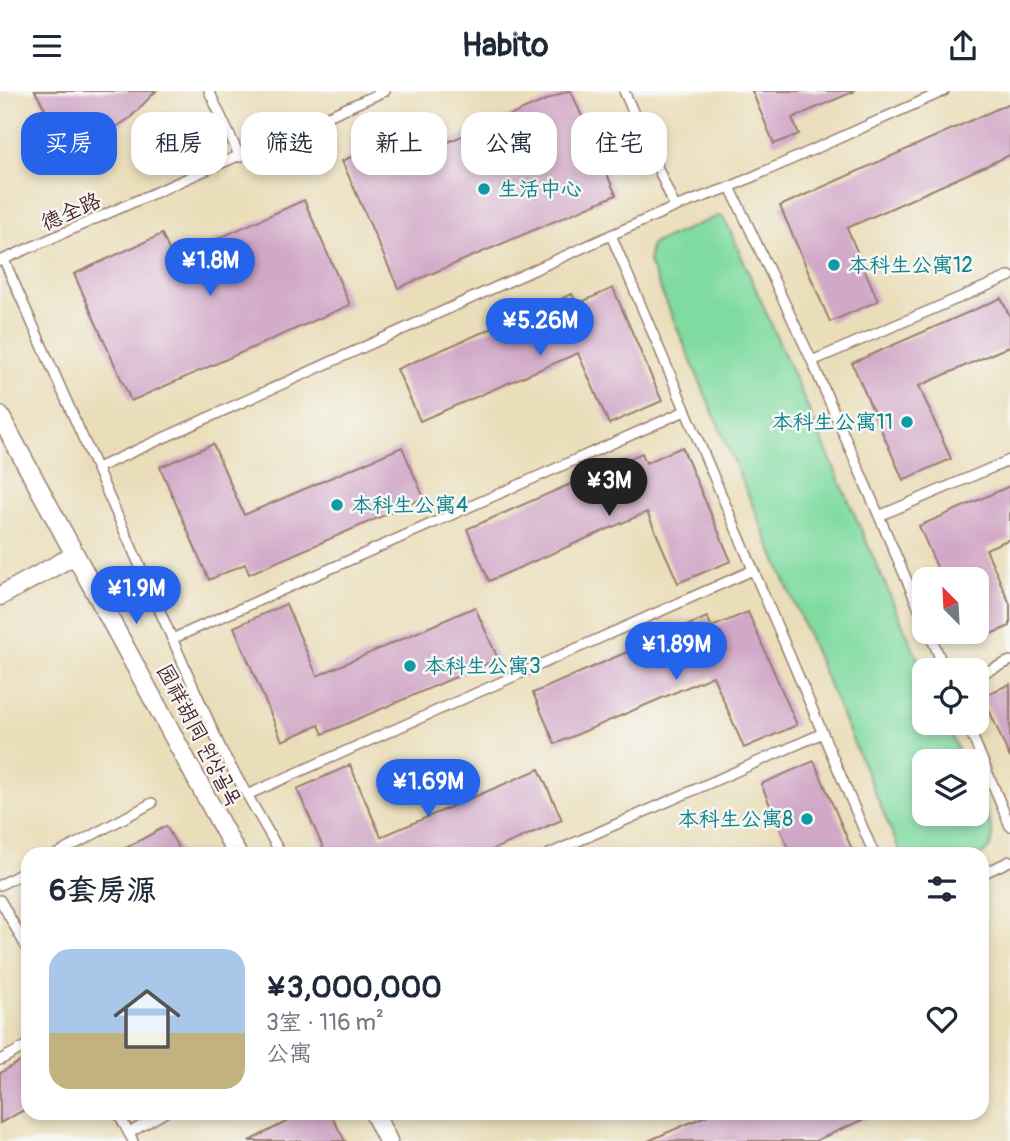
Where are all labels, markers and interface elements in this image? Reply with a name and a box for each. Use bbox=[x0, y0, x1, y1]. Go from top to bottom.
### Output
text: Habito bbox=[462, 26, 548, 66]
icon: menu bbox=[28, 27, 66, 65]
icon: share bbox=[944, 27, 982, 65]
chip: 买房 bbox=[21, 112, 117, 175]
chip: 租房 bbox=[131, 112, 227, 175]
chip: 筛选 bbox=[241, 112, 337, 175]
chip: 新上 bbox=[351, 112, 447, 175]
chip: 公寓 bbox=[461, 112, 557, 175]
chip: 住宅 bbox=[571, 112, 667, 175]
place label: 生活中心 bbox=[498, 176, 582, 203]
marker: 生活中心 bbox=[476, 181, 492, 197]
street label: 德全路 bbox=[37, 187, 105, 237]
pin: ¥1.8M bbox=[161, 239, 259, 298]
text: ¥1.8M bbox=[181, 246, 239, 275]
place label: 本科生公寓12 bbox=[848, 252, 973, 279]
marker: 本科生公寓12 bbox=[826, 257, 842, 273]
pin: ¥5.26M bbox=[483, 299, 597, 358]
text: ¥5.26M bbox=[502, 306, 578, 335]
place label: 本科生公寓11 bbox=[772, 409, 893, 436]
marker: 本科生公寓11 bbox=[899, 414, 915, 430]
pin: ¥3M bbox=[575, 459, 643, 518]
text: ¥3M bbox=[586, 466, 632, 495]
place label: 本科生公寓4 bbox=[351, 492, 468, 519]
marker: 本科生公寓4 bbox=[329, 497, 345, 513]
pin: ¥1.9M bbox=[87, 567, 185, 626]
north arrow bbox=[912, 567, 989, 644]
map controls bbox=[912, 567, 989, 826]
text: ¥1.9M bbox=[107, 574, 165, 603]
pin: ¥1.89M bbox=[619, 623, 733, 682]
text: ¥1.89M bbox=[641, 630, 711, 659]
place label: 本科生公寓3 bbox=[424, 653, 541, 680]
marker: 本科生公寓3 bbox=[402, 658, 418, 674]
button: locate bbox=[912, 658, 989, 735]
street label: 园祥胡同 원상골목 bbox=[150, 660, 248, 810]
button: layers bbox=[912, 749, 989, 826]
pin: ¥1.69M bbox=[371, 759, 485, 819]
text: ¥1.69M bbox=[392, 767, 464, 796]
place label: 本科生公寓8 bbox=[677, 806, 793, 833]
marker: 本科生公寓8 bbox=[799, 811, 815, 827]
icon: filters bbox=[923, 870, 961, 908]
text: 6套房源 bbox=[49, 872, 156, 909]
text: ¥3,000,000 bbox=[266, 969, 442, 1006]
icon: home bbox=[105, 977, 189, 1061]
icon: heart bbox=[923, 1000, 961, 1038]
text: 3室 · 116 m² bbox=[266, 1008, 384, 1037]
text: 公寓 bbox=[266, 1039, 312, 1068]

